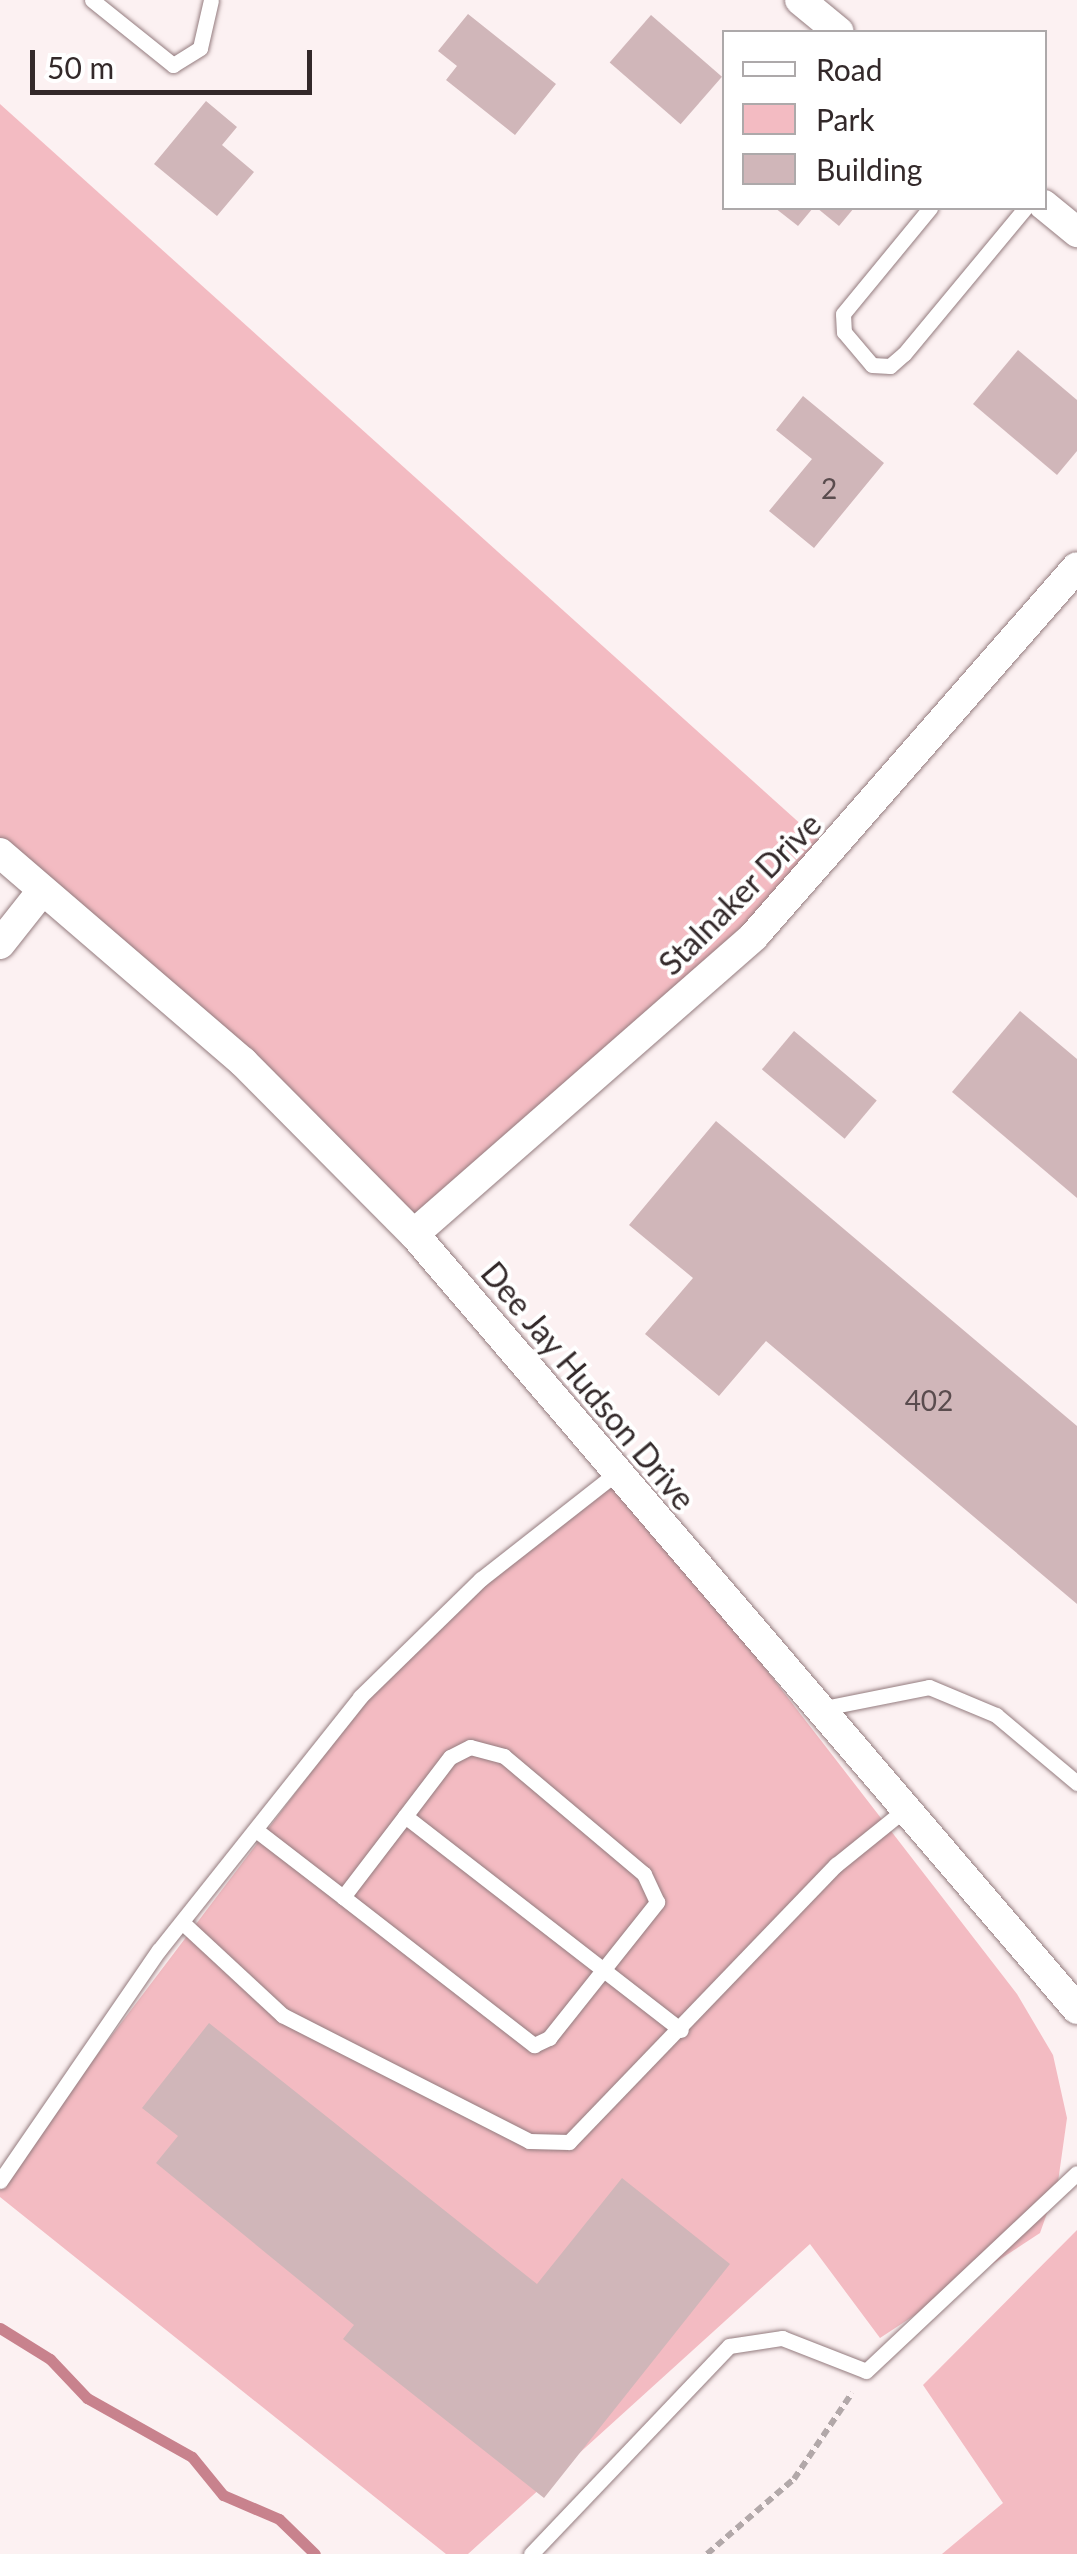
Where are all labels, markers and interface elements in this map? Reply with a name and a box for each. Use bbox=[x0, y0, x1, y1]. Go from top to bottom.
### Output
scale bar bbox=[35, 30, 318, 92]
legend bbox=[722, 30, 1047, 210]
text: 50 m bbox=[47, 49, 114, 85]
text: Road bbox=[816, 51, 883, 87]
text: Park bbox=[816, 101, 875, 137]
text: Building bbox=[816, 151, 922, 187]
house number: 2 bbox=[821, 471, 837, 505]
street label: Stalnaker Drive bbox=[651, 805, 829, 983]
street label: Dee Jay Hudson Drive bbox=[473, 1254, 703, 1518]
house number: 402 bbox=[905, 1383, 953, 1417]

